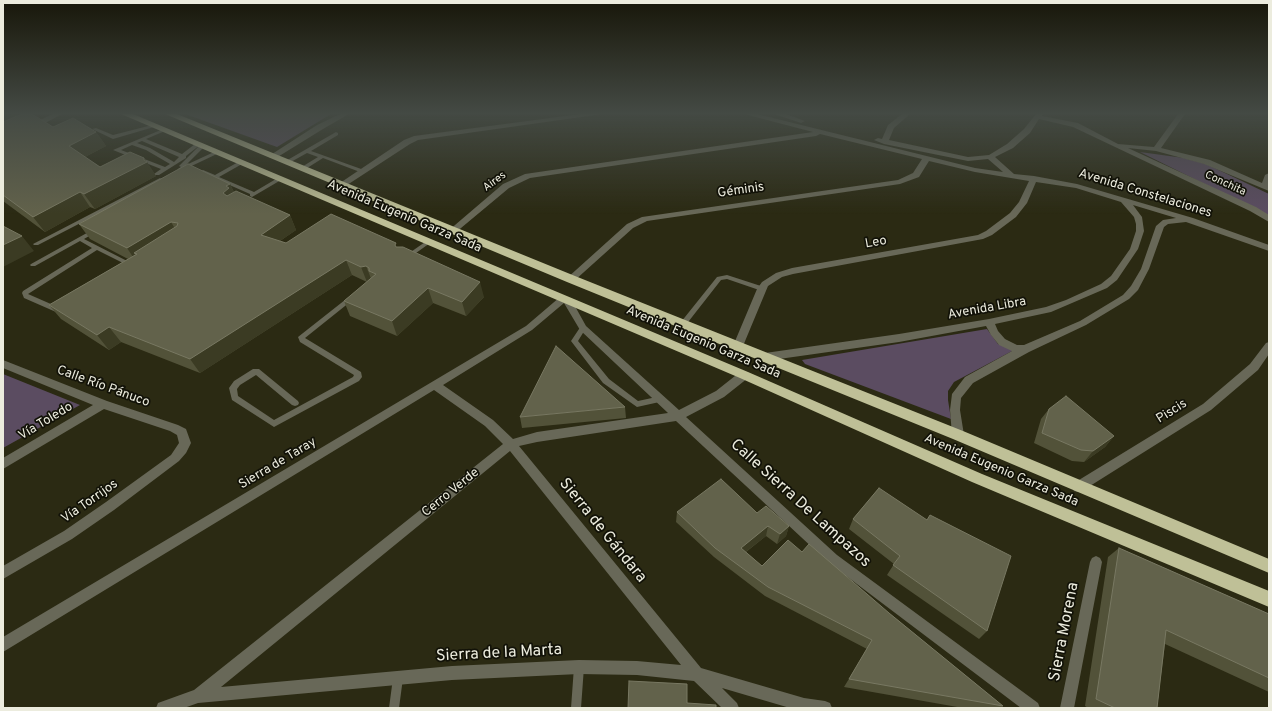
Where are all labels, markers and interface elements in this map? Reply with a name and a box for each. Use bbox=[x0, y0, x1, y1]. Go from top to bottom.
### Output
street label: Avenida Constelaciones bbox=[1077, 166, 1213, 222]
street label: Aires bbox=[481, 169, 509, 195]
street label: Conchita bbox=[1202, 169, 1248, 199]
street label: Avenida Eugenio Garza Sada bbox=[324, 177, 484, 257]
street label: Géminis bbox=[717, 180, 765, 202]
street label: Leo bbox=[864, 233, 888, 253]
street label: Avenida Libra bbox=[947, 294, 1027, 324]
street label: Avenida Eugenio Garza Sada bbox=[623, 303, 783, 383]
street label: Calle Río Pánuco bbox=[54, 363, 152, 411]
street label: Piscis bbox=[1154, 397, 1190, 427]
street label: Vía Toledo bbox=[16, 400, 76, 444]
street label: Avenida Eugenio Garza Sada bbox=[921, 431, 1081, 511]
street label: Sierra de Taray bbox=[236, 435, 320, 493]
street label: Calle Sierra De Lampazos bbox=[726, 436, 874, 572]
street label: Cerro Verde bbox=[419, 465, 483, 521]
street label: Sierra de Gándara bbox=[554, 475, 650, 587]
street label: Vía Torrijos bbox=[59, 477, 121, 527]
street label: Sierra Morena bbox=[1046, 581, 1084, 683]
street label: Sierra de la Marta bbox=[436, 641, 562, 667]

